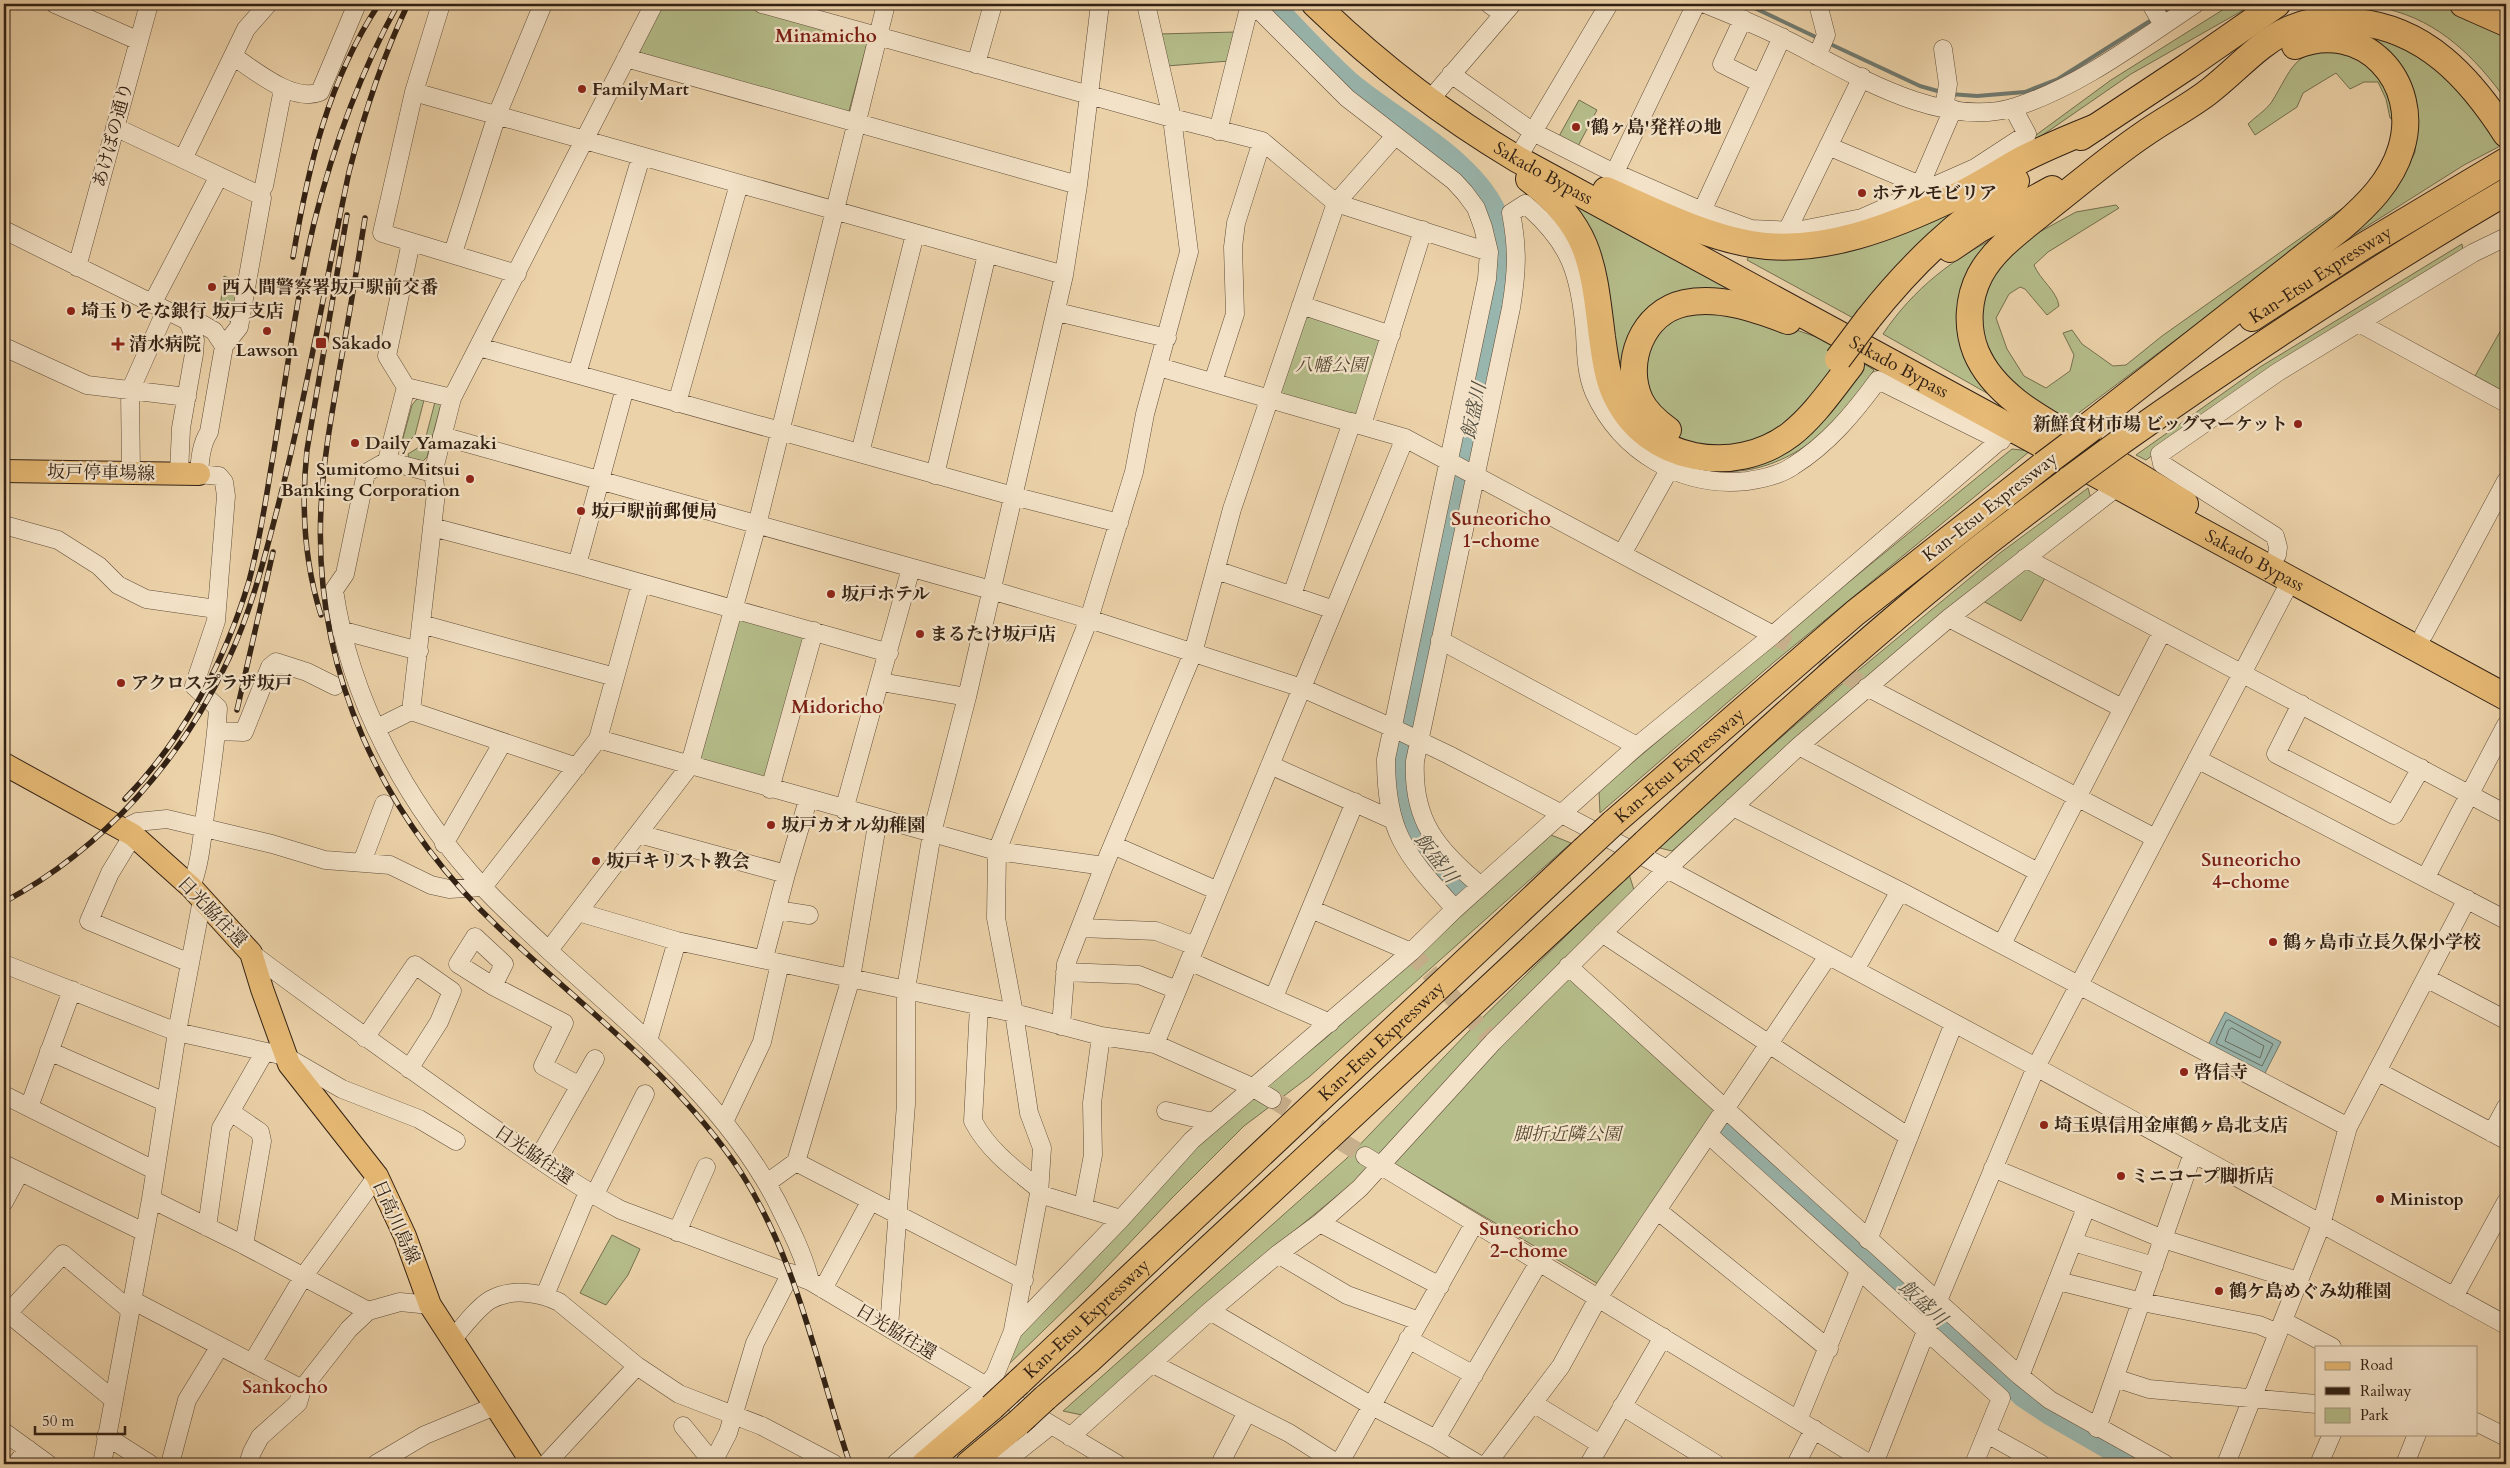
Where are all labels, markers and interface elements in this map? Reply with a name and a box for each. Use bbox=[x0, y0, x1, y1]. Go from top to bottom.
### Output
district label: Minamicho bbox=[775, 23, 877, 49]
place label: FamilyMart bbox=[592, 77, 689, 102]
street label: あけぼの通り bbox=[87, 80, 139, 190]
marker: FamilyMart bbox=[576, 83, 588, 95]
place label: '鶴ヶ島'発祥の地 bbox=[1586, 115, 1721, 140]
marker: '鶴ヶ島'発祥の地 bbox=[1570, 121, 1582, 133]
street label: Sakado Bypass bbox=[1489, 135, 1597, 210]
place label: ホテルモビリア bbox=[1872, 181, 1997, 206]
marker: ホテルモビリア bbox=[1856, 187, 1868, 199]
street label: Kan-Etsu Expressway bbox=[2244, 219, 2397, 329]
place label: 西入間警察署坂戸駅前交番 bbox=[222, 275, 438, 300]
marker: 西入間警察署坂戸駅前交番 bbox=[206, 281, 218, 293]
place label: 埼玉りそな銀行 坂戸支店 bbox=[81, 299, 284, 324]
marker: 埼玉りそな銀行 坂戸支店 bbox=[65, 305, 77, 317]
marker: Lawson bbox=[261, 325, 273, 337]
street label: Sakado Bypass bbox=[1845, 330, 1953, 404]
place label: Sakado bbox=[332, 331, 391, 356]
place label: 清水病院 bbox=[129, 332, 201, 357]
marker: Sakado bbox=[314, 336, 328, 350]
marker: 清水病院 bbox=[111, 337, 125, 351]
place label: Lawson bbox=[236, 338, 299, 363]
park label: 八幡公園 bbox=[1295, 353, 1370, 378]
water label: 飯盛川 bbox=[1455, 378, 1493, 442]
place label: 新鮮食材市場 ビッグマーケット bbox=[2033, 412, 2288, 437]
marker: 新鮮食材市場 ビッグマーケット bbox=[2292, 418, 2304, 430]
place label: Daily Yamazaki bbox=[365, 431, 497, 456]
marker: Daily Yamazaki bbox=[349, 437, 361, 449]
street label: Kan-Etsu Expressway bbox=[1917, 446, 2063, 568]
place label: Sumitomo Mitsui Banking Corporation bbox=[281, 457, 460, 503]
street label: 坂戸停車場線 bbox=[47, 460, 155, 486]
marker: Sumitomo Mitsui Banking Corporation bbox=[464, 473, 476, 485]
place label: 坂戸駅前郵便局 bbox=[591, 499, 717, 524]
marker: 坂戸駅前郵便局 bbox=[575, 505, 587, 517]
district label: Suneoricho 1-chome bbox=[1451, 506, 1551, 554]
street label: Sakado Bypass bbox=[2201, 523, 2309, 597]
place label: 坂戸ホテル bbox=[841, 582, 930, 607]
marker: 坂戸ホテル bbox=[825, 588, 837, 600]
place label: まるたけ坂戸店 bbox=[930, 622, 1056, 647]
marker: まるたけ坂戸店 bbox=[914, 628, 926, 640]
place label: アクロスプラザ坂戸 bbox=[131, 671, 292, 696]
marker: アクロスプラザ坂戸 bbox=[115, 677, 127, 689]
district label: Midoricho bbox=[791, 694, 883, 720]
street label: Kan-Etsu Expressway bbox=[1609, 701, 1750, 829]
place label: 坂戸カオル幼稚園 bbox=[781, 813, 925, 838]
marker: 坂戸カオル幼稚園 bbox=[765, 819, 777, 831]
water label: 飯盛川 bbox=[1408, 828, 1465, 890]
district label: Suneoricho 4-chome bbox=[2201, 847, 2301, 895]
place label: 坂戸キリスト教会 bbox=[606, 849, 750, 874]
marker: 坂戸キリスト教会 bbox=[590, 855, 602, 867]
street label: 日光脇往還 bbox=[172, 871, 252, 953]
place label: 鶴ヶ島市立長久保小学校 bbox=[2283, 930, 2481, 955]
marker: 鶴ヶ島市立長久保小学校 bbox=[2267, 936, 2279, 948]
street label: Kan-Etsu Expressway bbox=[1313, 975, 1450, 1107]
place label: 啓信寺 bbox=[2194, 1060, 2248, 1085]
marker: 啓信寺 bbox=[2178, 1066, 2190, 1078]
place label: 埼玉県信用金庫鶴ヶ島北支店 bbox=[2054, 1113, 2288, 1138]
street label: 日光脇往還 bbox=[490, 1119, 578, 1191]
marker: 埼玉県信用金庫鶴ヶ島北支店 bbox=[2038, 1119, 2050, 1131]
park label: 脚折近隣公園 bbox=[1513, 1122, 1624, 1147]
place label: ミニコープ脚折店 bbox=[2131, 1164, 2274, 1189]
marker: ミニコープ脚折店 bbox=[2115, 1170, 2127, 1182]
street label: 日高川島線 bbox=[366, 1176, 426, 1268]
place label: Ministop bbox=[2390, 1187, 2464, 1212]
marker: Ministop bbox=[2374, 1193, 2386, 1205]
district label: Suneoricho 2-chome bbox=[1479, 1216, 1579, 1264]
street label: Kan-Etsu Expressway bbox=[1018, 1252, 1156, 1384]
water label: 飯盛川 bbox=[1893, 1274, 1954, 1333]
place label: 鶴ケ島めぐみ幼稚園 bbox=[2229, 1279, 2391, 1304]
marker: 鶴ケ島めぐみ幼稚園 bbox=[2213, 1285, 2225, 1297]
street label: 日光脇往還 bbox=[851, 1298, 941, 1366]
legend bbox=[2315, 1346, 2478, 1436]
text: Road bbox=[2360, 1355, 2393, 1375]
district label: Sankocho bbox=[242, 1374, 328, 1400]
text: Railway bbox=[2360, 1381, 2411, 1401]
scale bar bbox=[35, 1403, 125, 1435]
text: Park bbox=[2360, 1405, 2389, 1425]
text: 50 m bbox=[42, 1411, 74, 1431]

